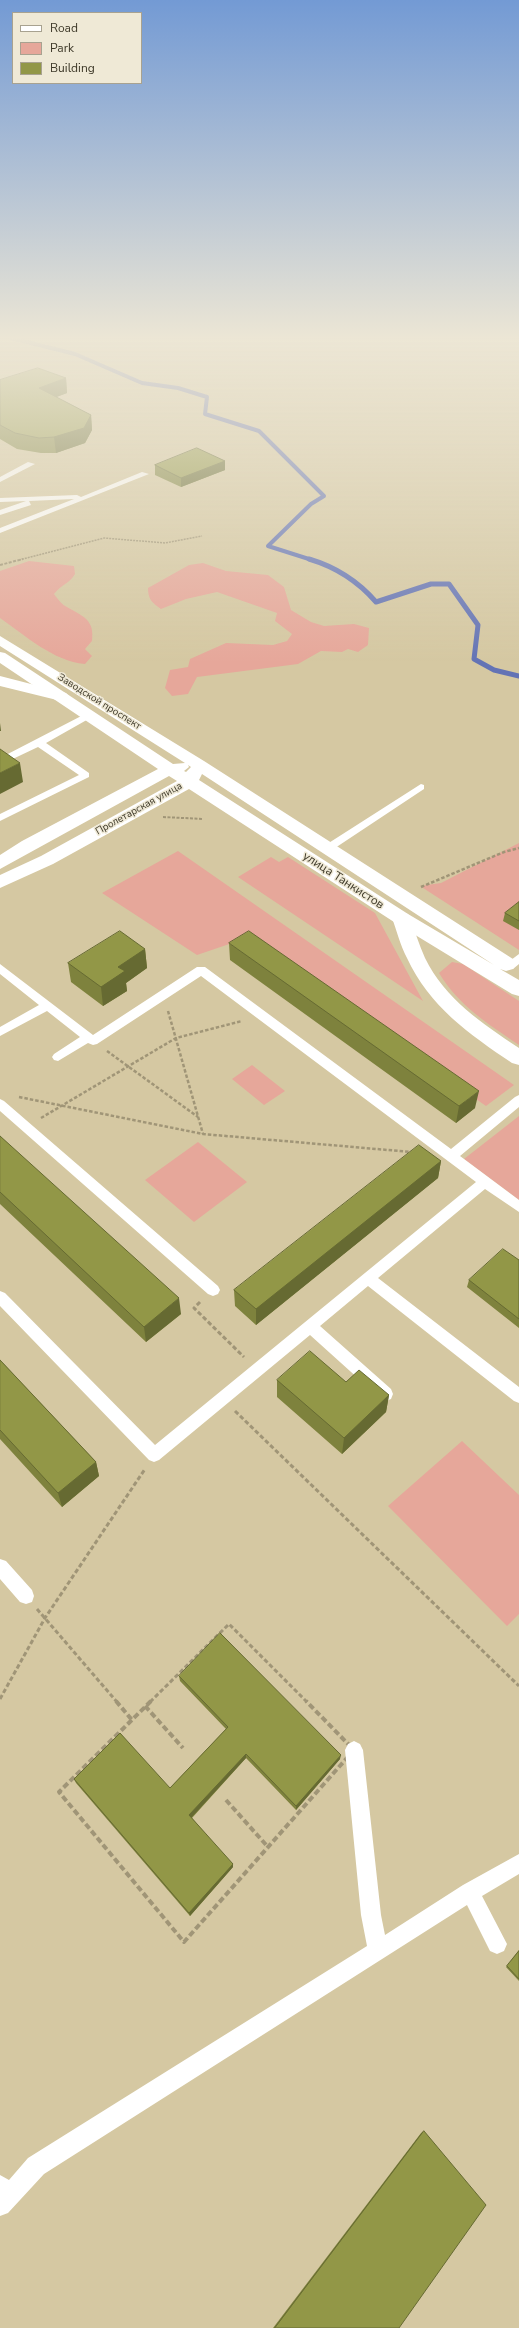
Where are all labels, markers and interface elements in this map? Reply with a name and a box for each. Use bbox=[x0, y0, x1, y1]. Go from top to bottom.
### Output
legend bbox=[12, 12, 142, 84]
text: Road bbox=[50, 20, 78, 36]
text: Park bbox=[50, 40, 74, 56]
text: Building bbox=[50, 60, 95, 76]
street label: Заводской проспект bbox=[55, 671, 143, 733]
street label: Пролетарская улица bbox=[94, 780, 184, 838]
street label: улица Танкистов bbox=[300, 849, 386, 913]

